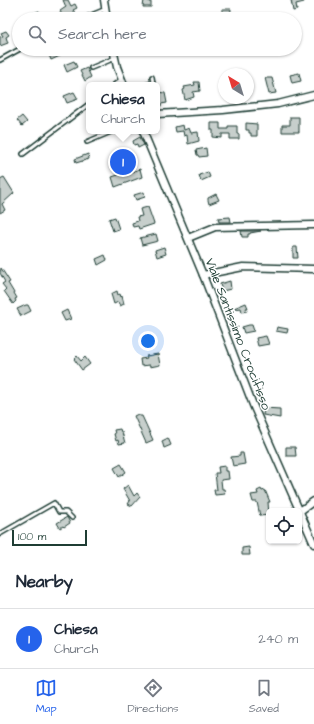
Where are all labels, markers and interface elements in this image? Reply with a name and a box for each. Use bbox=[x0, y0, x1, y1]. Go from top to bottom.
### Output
search box bbox=[12, 12, 302, 56]
icon: search bbox=[26, 23, 48, 45]
text: Search here bbox=[58, 24, 147, 45]
north arrow bbox=[218, 68, 254, 104]
popup bbox=[86, 82, 160, 134]
text: Chiesa bbox=[101, 89, 145, 110]
text: Church bbox=[101, 110, 145, 128]
pin: 1 bbox=[110, 147, 136, 177]
street label: Viale Santissimo Crocifisso bbox=[201, 255, 276, 413]
your location bbox=[138, 331, 158, 351]
map controls bbox=[266, 508, 302, 544]
button: locate bbox=[266, 508, 302, 544]
scale bar bbox=[12, 528, 87, 547]
text: 100 m bbox=[18, 529, 46, 544]
text: Nearby bbox=[16, 570, 73, 594]
text: Chiesa bbox=[54, 619, 98, 640]
text: 1 bbox=[28, 630, 30, 648]
text: 240 m bbox=[258, 630, 298, 648]
text: Church bbox=[54, 640, 98, 658]
tab: Map bbox=[35, 677, 57, 716]
tab: Directions bbox=[127, 677, 179, 716]
tab: Saved bbox=[249, 677, 279, 716]

